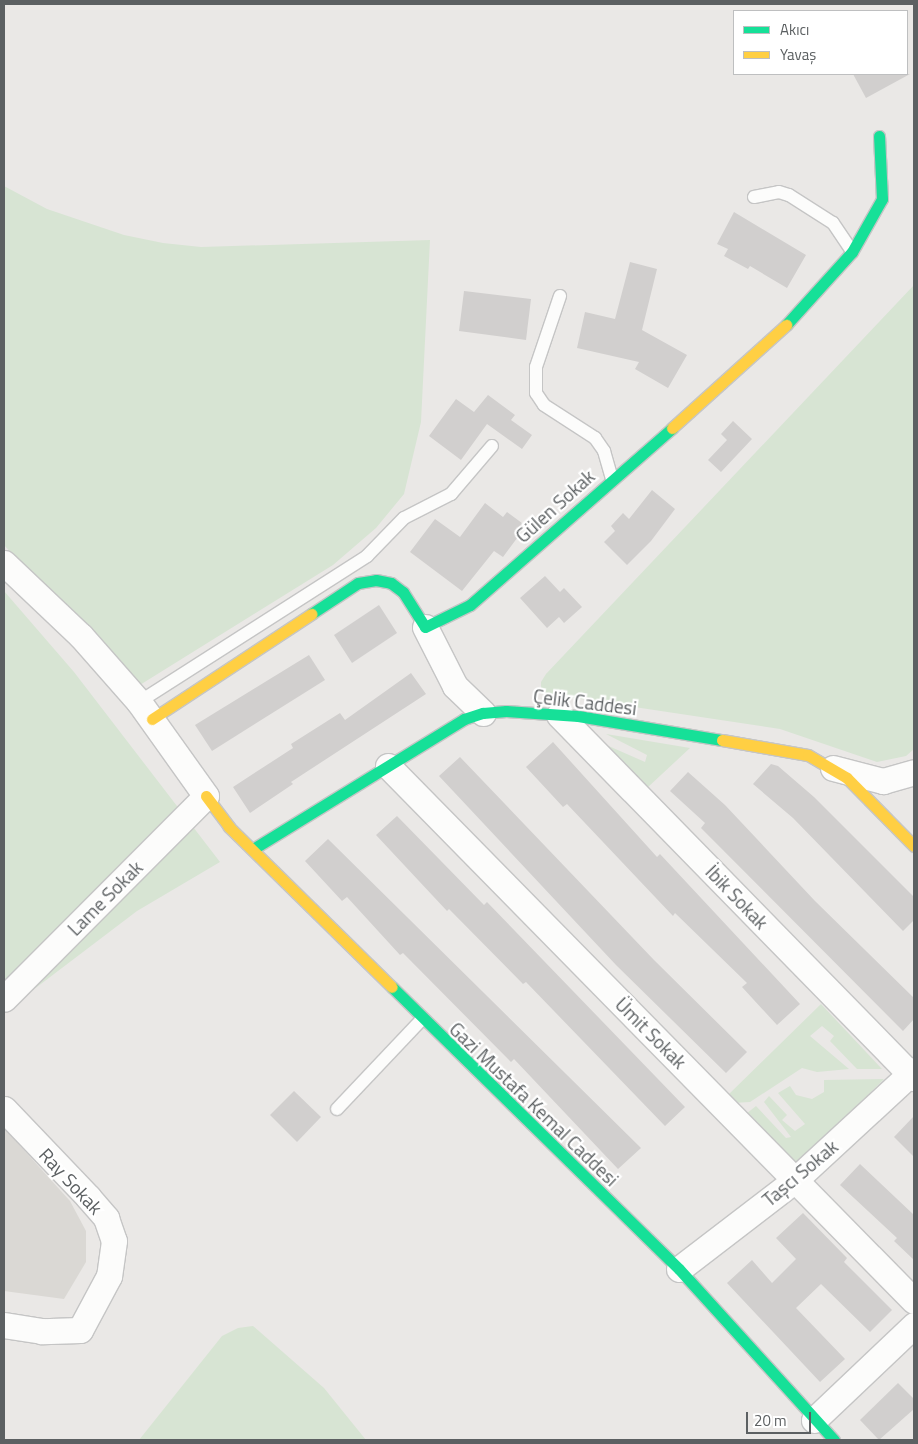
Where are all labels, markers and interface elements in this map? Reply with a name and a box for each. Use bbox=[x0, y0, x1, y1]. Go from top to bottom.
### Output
legend bbox=[733, 10, 908, 75]
text: Akıcı bbox=[780, 18, 809, 41]
text: Yavaş bbox=[780, 43, 816, 66]
street label: Gülen Sokak bbox=[511, 465, 599, 547]
street label: Çelik Caddesi bbox=[532, 684, 638, 720]
street label: Lame Sokak bbox=[63, 856, 147, 940]
street label: İbik Sokak bbox=[701, 860, 773, 934]
street label: Ümit Sokak bbox=[611, 993, 691, 1073]
street label: Gazi Mustafa Kemal Caddesi bbox=[445, 1017, 623, 1191]
street label: Taşcı Sokak bbox=[758, 1135, 842, 1211]
street label: Ray Sokak bbox=[35, 1143, 107, 1219]
scale bar bbox=[748, 1402, 813, 1434]
text: 20 m bbox=[754, 1409, 787, 1432]

